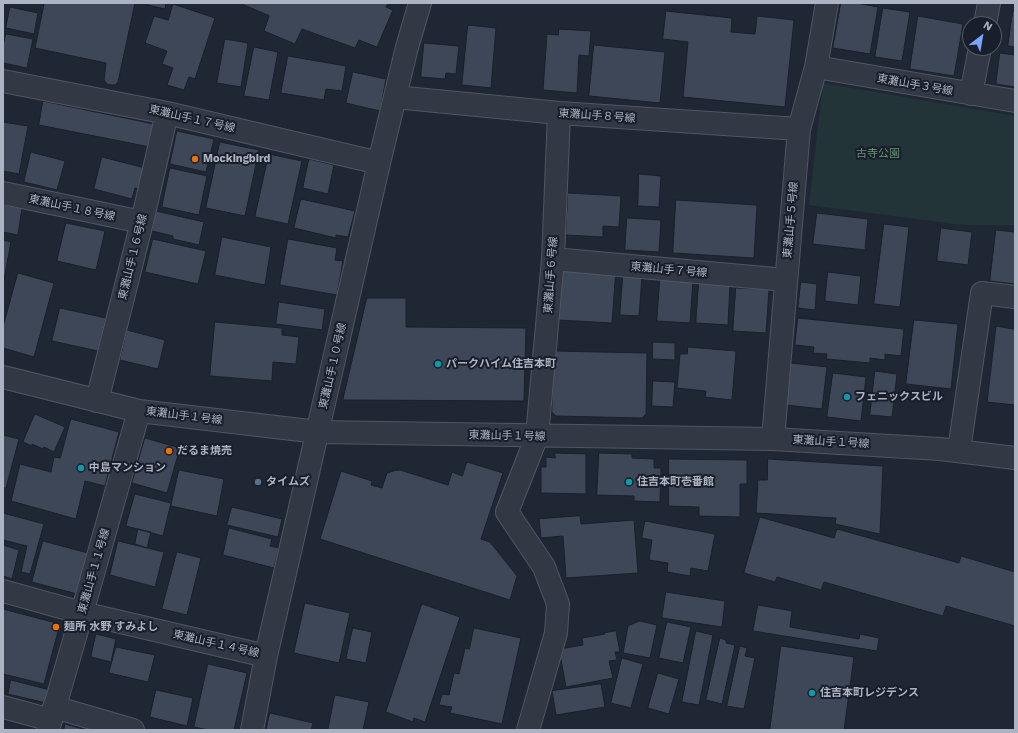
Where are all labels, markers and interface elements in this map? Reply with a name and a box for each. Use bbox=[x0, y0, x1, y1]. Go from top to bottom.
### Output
north arrow bbox=[962, 16, 1002, 56]
text: N bbox=[981, 18, 995, 34]
street label: 東灘山手３号線 bbox=[876, 72, 954, 98]
street label: 東灘山手１７号線 bbox=[148, 103, 236, 135]
street label: 東灘山手８号線 bbox=[558, 107, 636, 125]
park label: 古寺公園 bbox=[856, 147, 900, 161]
place label: Mockingbird bbox=[203, 152, 270, 166]
marker: Mockingbird bbox=[190, 154, 200, 164]
street label: 東灘山手５号線 bbox=[781, 181, 801, 259]
street label: 東灘山手１８号線 bbox=[28, 192, 116, 224]
street label: 東灘山手１６号線 bbox=[116, 213, 150, 301]
street label: 東灘山手６号線 bbox=[542, 236, 560, 314]
street label: 東灘山手７号線 bbox=[630, 260, 708, 280]
street label: 東灘山手１０号線 bbox=[317, 322, 349, 410]
place label: パークハイム住吉本町 bbox=[446, 357, 556, 371]
marker: パークハイム住吉本町 bbox=[433, 359, 443, 369]
place label: フェニックスビル bbox=[855, 390, 943, 404]
marker: フェニックスビル bbox=[842, 392, 852, 402]
street label: 東灘山手１号線 bbox=[145, 405, 223, 427]
street label: 東灘山手１号線 bbox=[468, 429, 546, 443]
street label: 東灘山手１号線 bbox=[792, 433, 870, 451]
place label: だるま焼売 bbox=[177, 444, 232, 458]
marker: だるま焼売 bbox=[164, 446, 174, 456]
place label: 中島マンション bbox=[89, 461, 166, 475]
marker: 中島マンション bbox=[76, 463, 86, 473]
place label: タイムズ bbox=[266, 475, 310, 489]
place label: 住吉本町壱番館 bbox=[637, 475, 714, 489]
marker: タイムズ bbox=[253, 477, 263, 487]
marker: 住吉本町壱番館 bbox=[624, 477, 634, 487]
street label: 東灘山手１１号線 bbox=[76, 527, 112, 615]
place label: 麺所 水野 すみよし bbox=[64, 620, 158, 634]
marker: 麺所 水野 すみよし bbox=[51, 622, 61, 632]
street label: 東灘山手１４号線 bbox=[172, 628, 260, 660]
place label: 住吉本町レジデンス bbox=[820, 686, 919, 700]
marker: 住吉本町レジデンス bbox=[807, 688, 817, 698]

